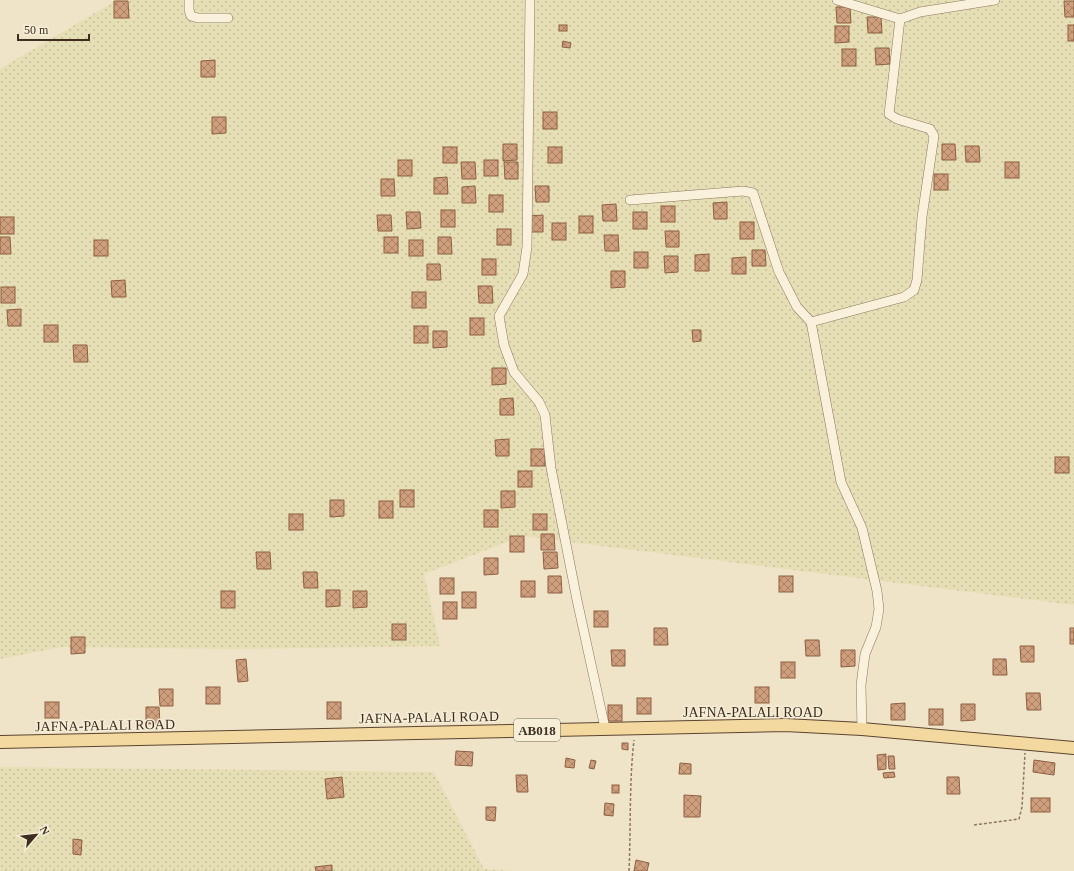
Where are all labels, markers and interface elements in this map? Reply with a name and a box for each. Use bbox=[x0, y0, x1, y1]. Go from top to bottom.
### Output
scale bar bbox=[18, 16, 89, 42]
text: 50 m bbox=[24, 23, 49, 37]
street label: JAFNA-PALALI ROAD bbox=[683, 705, 823, 720]
street label: JAFNA-PALALI ROAD bbox=[359, 709, 499, 726]
street label: JAFNA-PALALI ROAD bbox=[35, 717, 175, 734]
road number: AB018 bbox=[514, 719, 560, 741]
north arrow bbox=[16, 815, 56, 855]
text: N bbox=[38, 824, 52, 837]

